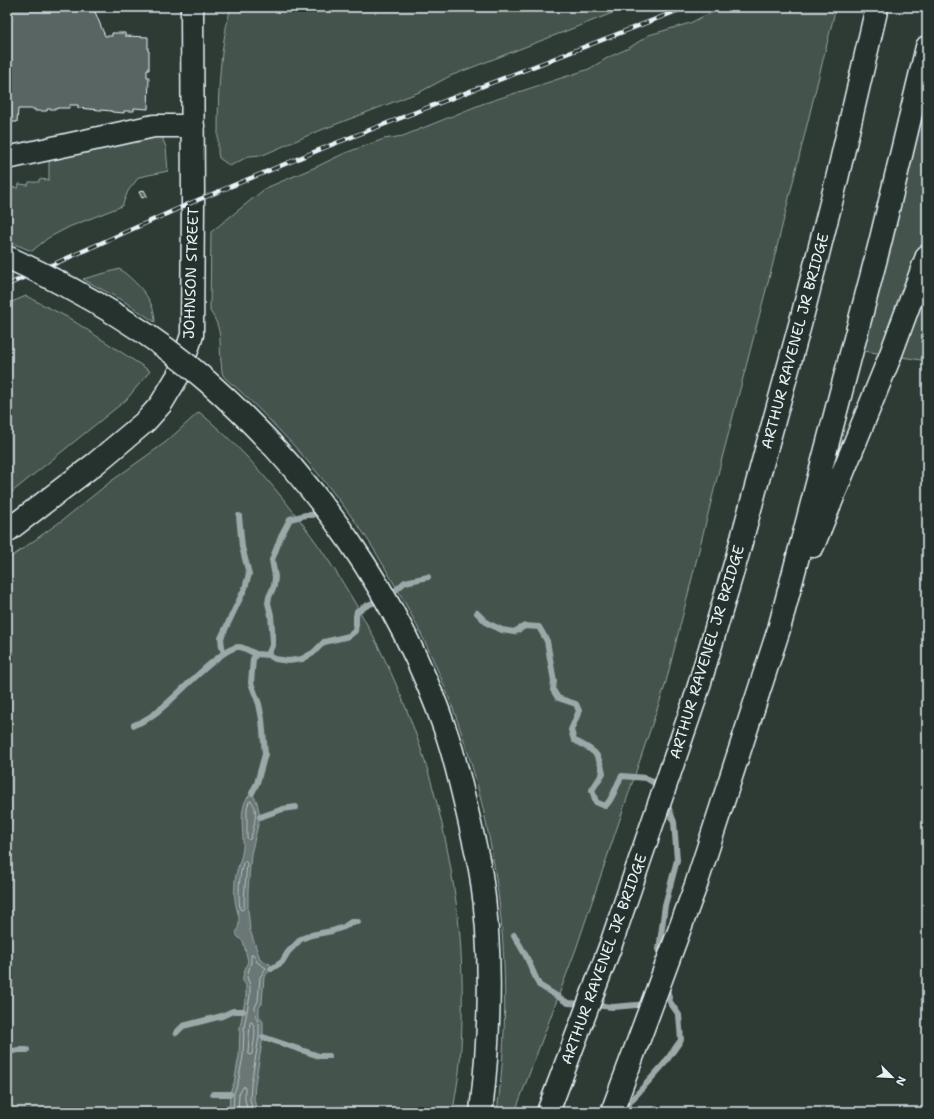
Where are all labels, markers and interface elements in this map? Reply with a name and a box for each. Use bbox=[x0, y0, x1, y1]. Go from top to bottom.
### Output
street label: JOHNSON STREET bbox=[179, 207, 203, 339]
street label: ARTHUR RAVENEL JR BRIDGE bbox=[757, 231, 833, 451]
street label: ARTHUR RAVENEL JR BRIDGE bbox=[665, 543, 749, 761]
street label: ARTHUR RAVENEL JR BRIDGE bbox=[556, 851, 652, 1067]
north arrow bbox=[872, 1057, 912, 1097]
text: N bbox=[892, 1074, 909, 1088]

